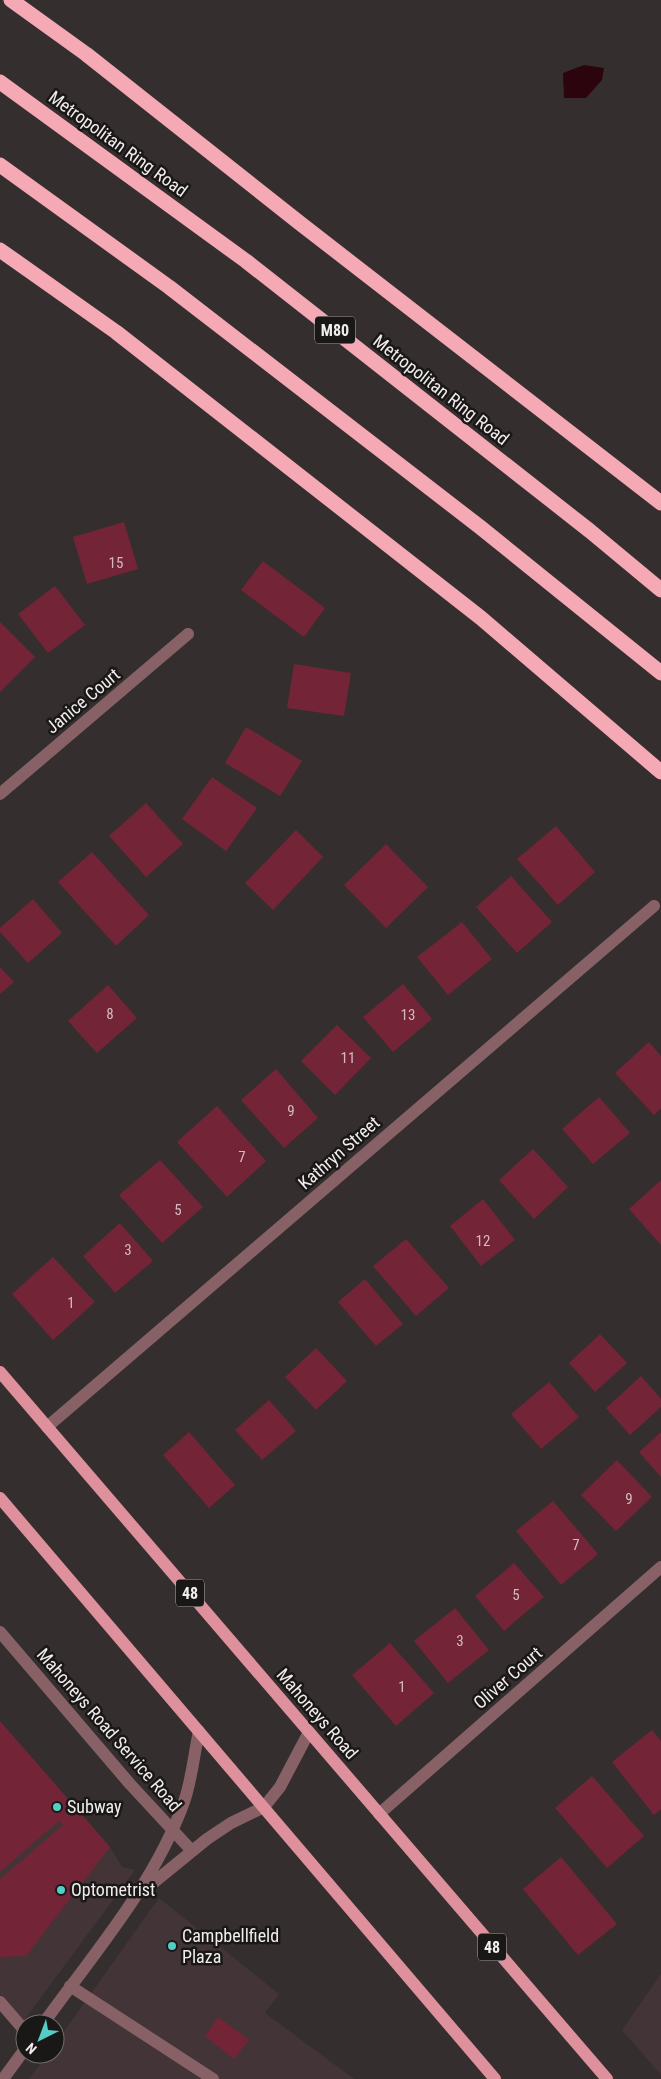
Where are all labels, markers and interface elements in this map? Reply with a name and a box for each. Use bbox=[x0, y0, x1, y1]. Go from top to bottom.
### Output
street label: Metropolitan Ring Road bbox=[45, 86, 192, 201]
road number: M80 bbox=[315, 316, 355, 344]
street label: Metropolitan Ring Road bbox=[369, 330, 513, 449]
house number: 15 bbox=[109, 554, 123, 572]
street label: Janice Court bbox=[41, 664, 124, 738]
house number: 8 bbox=[106, 1005, 114, 1023]
house number: 13 bbox=[401, 1006, 415, 1024]
house number: 11 bbox=[341, 1049, 355, 1067]
house number: 9 bbox=[287, 1102, 295, 1120]
street label: Kathryn Street bbox=[294, 1112, 384, 1194]
house number: 7 bbox=[238, 1148, 246, 1166]
house number: 5 bbox=[174, 1201, 182, 1219]
house number: 12 bbox=[476, 1232, 490, 1250]
house number: 3 bbox=[124, 1241, 132, 1259]
house number: 1 bbox=[67, 1294, 75, 1312]
house number: 9 bbox=[625, 1490, 633, 1508]
house number: 7 bbox=[572, 1536, 580, 1554]
road number: 48 bbox=[176, 1580, 204, 1606]
house number: 5 bbox=[512, 1586, 520, 1604]
house number: 3 bbox=[456, 1632, 464, 1650]
street label: Oliver Court bbox=[469, 1642, 546, 1713]
street label: Mahoneys Road Service Road bbox=[33, 1644, 186, 1816]
street label: Mahoneys Road bbox=[272, 1664, 362, 1763]
house number: 1 bbox=[398, 1678, 406, 1696]
place label: Subway bbox=[67, 1796, 122, 1817]
marker: Subway bbox=[51, 1801, 63, 1813]
place label: Optometrist bbox=[71, 1879, 155, 1900]
marker: Optometrist bbox=[55, 1884, 67, 1896]
place label: Campbellfield Plaza bbox=[182, 1925, 279, 1967]
road number: 48 bbox=[478, 1934, 506, 1960]
marker: Campbellfield Plaza bbox=[166, 1940, 178, 1952]
north arrow bbox=[15, 2014, 65, 2064]
text: N bbox=[23, 2040, 40, 2057]

